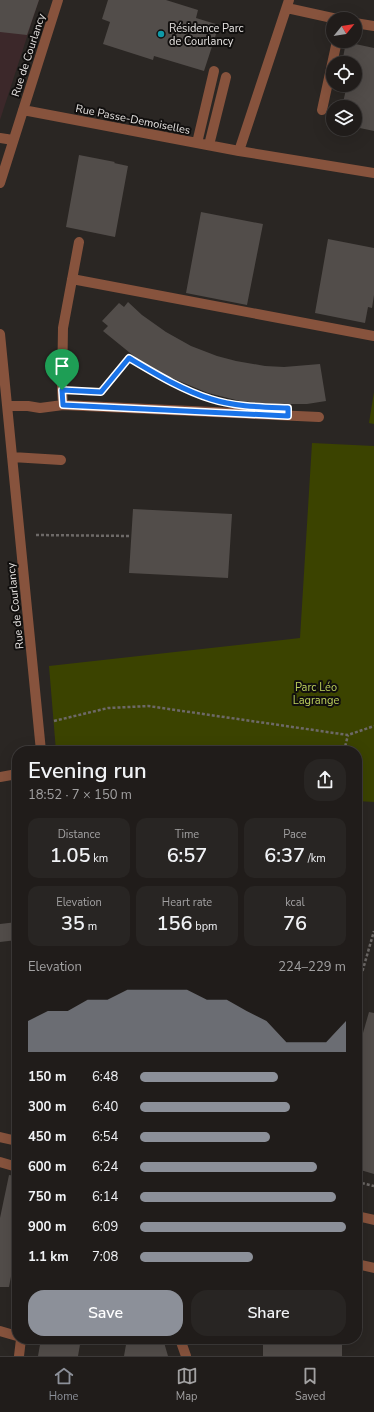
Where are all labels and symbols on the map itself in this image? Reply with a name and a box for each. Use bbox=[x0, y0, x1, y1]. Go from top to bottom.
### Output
street label: Rue de Courlancy bbox=[8, 11, 49, 99]
north arrow bbox=[326, 12, 362, 48]
place label: Résidence Parc de Courlancy bbox=[169, 21, 244, 49]
marker: Résidence Parc de Courlancy bbox=[156, 29, 166, 39]
street label: Rue Passe-Demoiselles bbox=[74, 101, 192, 138]
pin bbox=[45, 349, 79, 390]
street label: Rue de Courlancy bbox=[3, 562, 27, 650]
park label: Parc Léo Lagrange bbox=[293, 680, 339, 708]

